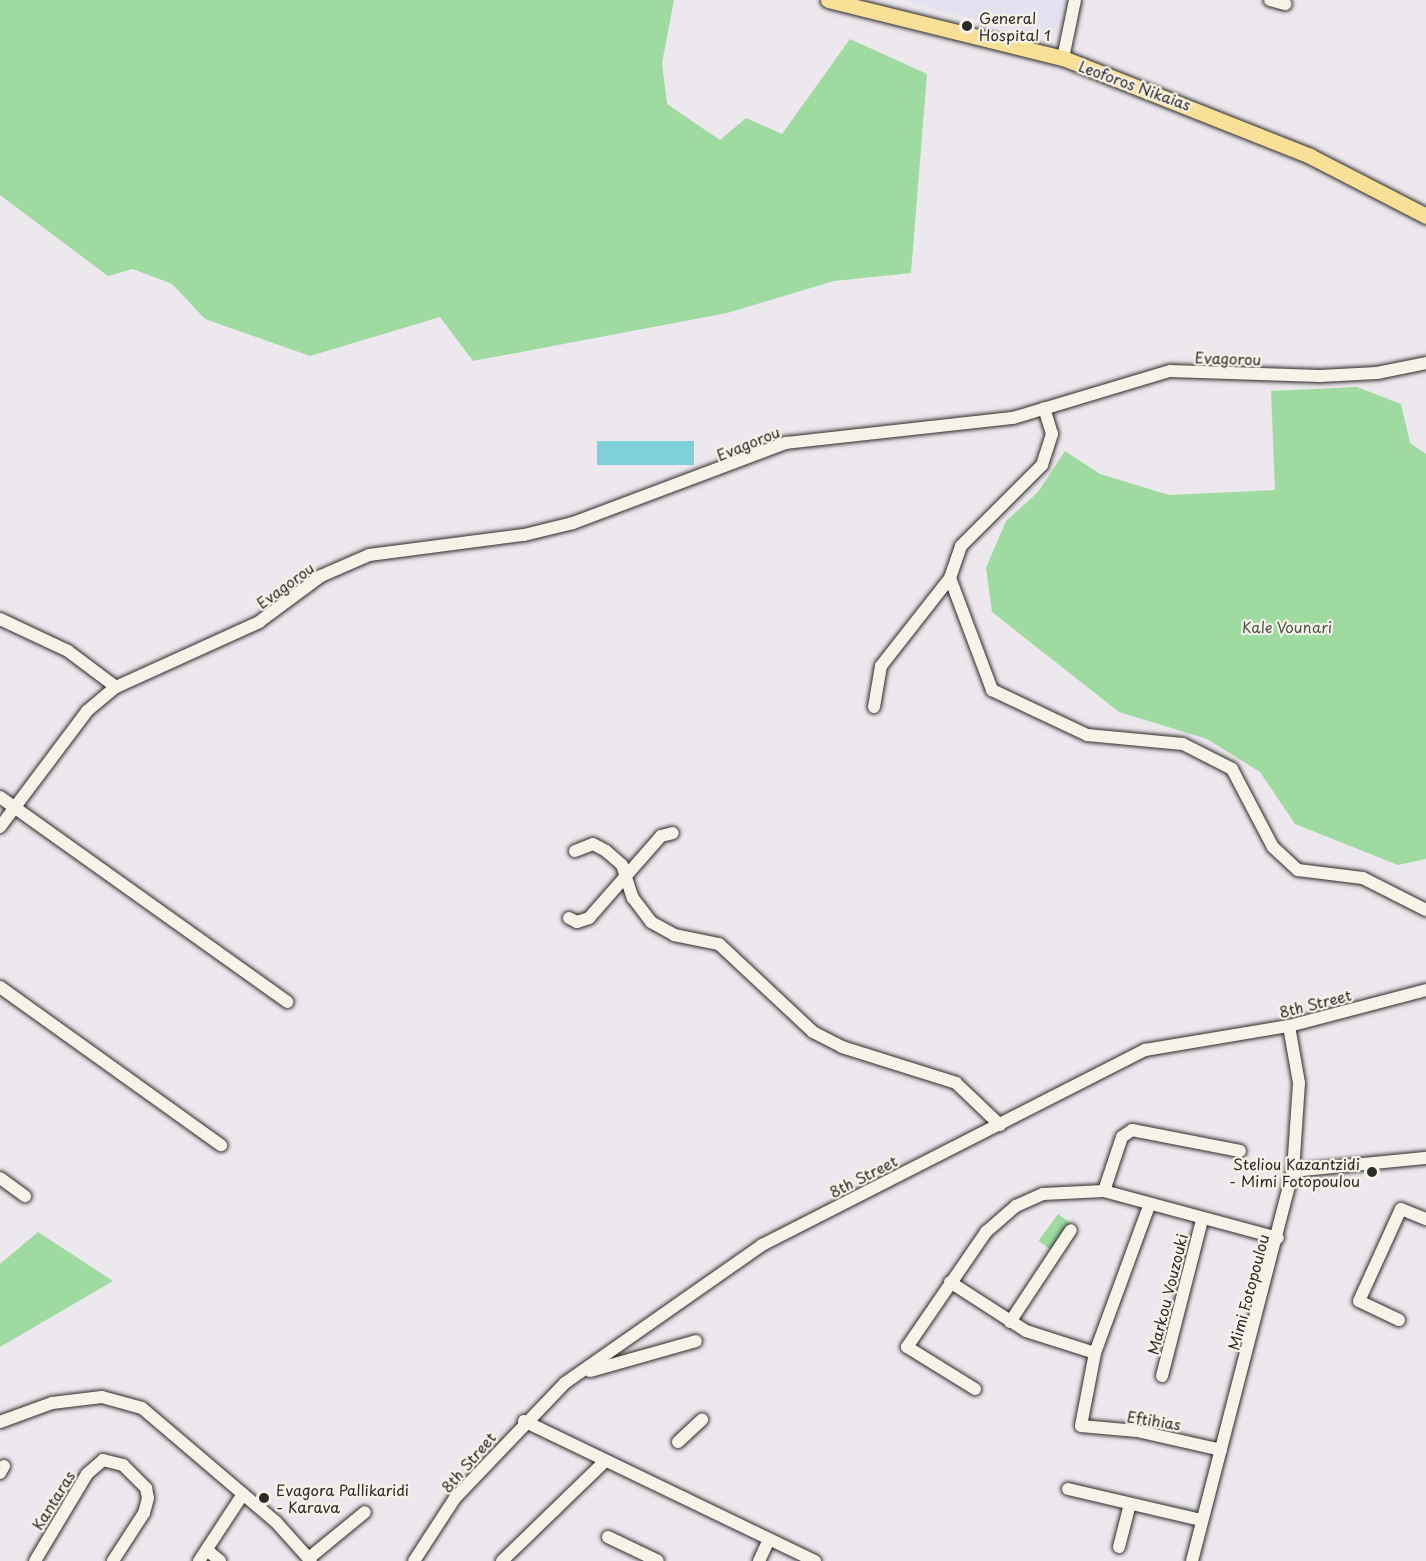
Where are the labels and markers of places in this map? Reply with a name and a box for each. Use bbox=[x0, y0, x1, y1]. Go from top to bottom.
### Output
place label: General Hospital 1 bbox=[979, 8, 1051, 43]
marker: General Hospital 1 bbox=[960, 19, 974, 33]
place label: Steliou Kazantzidi - Mimi Fotopoulou bbox=[1228, 1154, 1360, 1189]
marker: Steliou Kazantzidi - Mimi Fotopoulou bbox=[1365, 1165, 1379, 1179]
place label: Evagora Pallikaridi - Karava bbox=[276, 1480, 410, 1515]
marker: Evagora Pallikaridi - Karava bbox=[257, 1491, 271, 1505]

